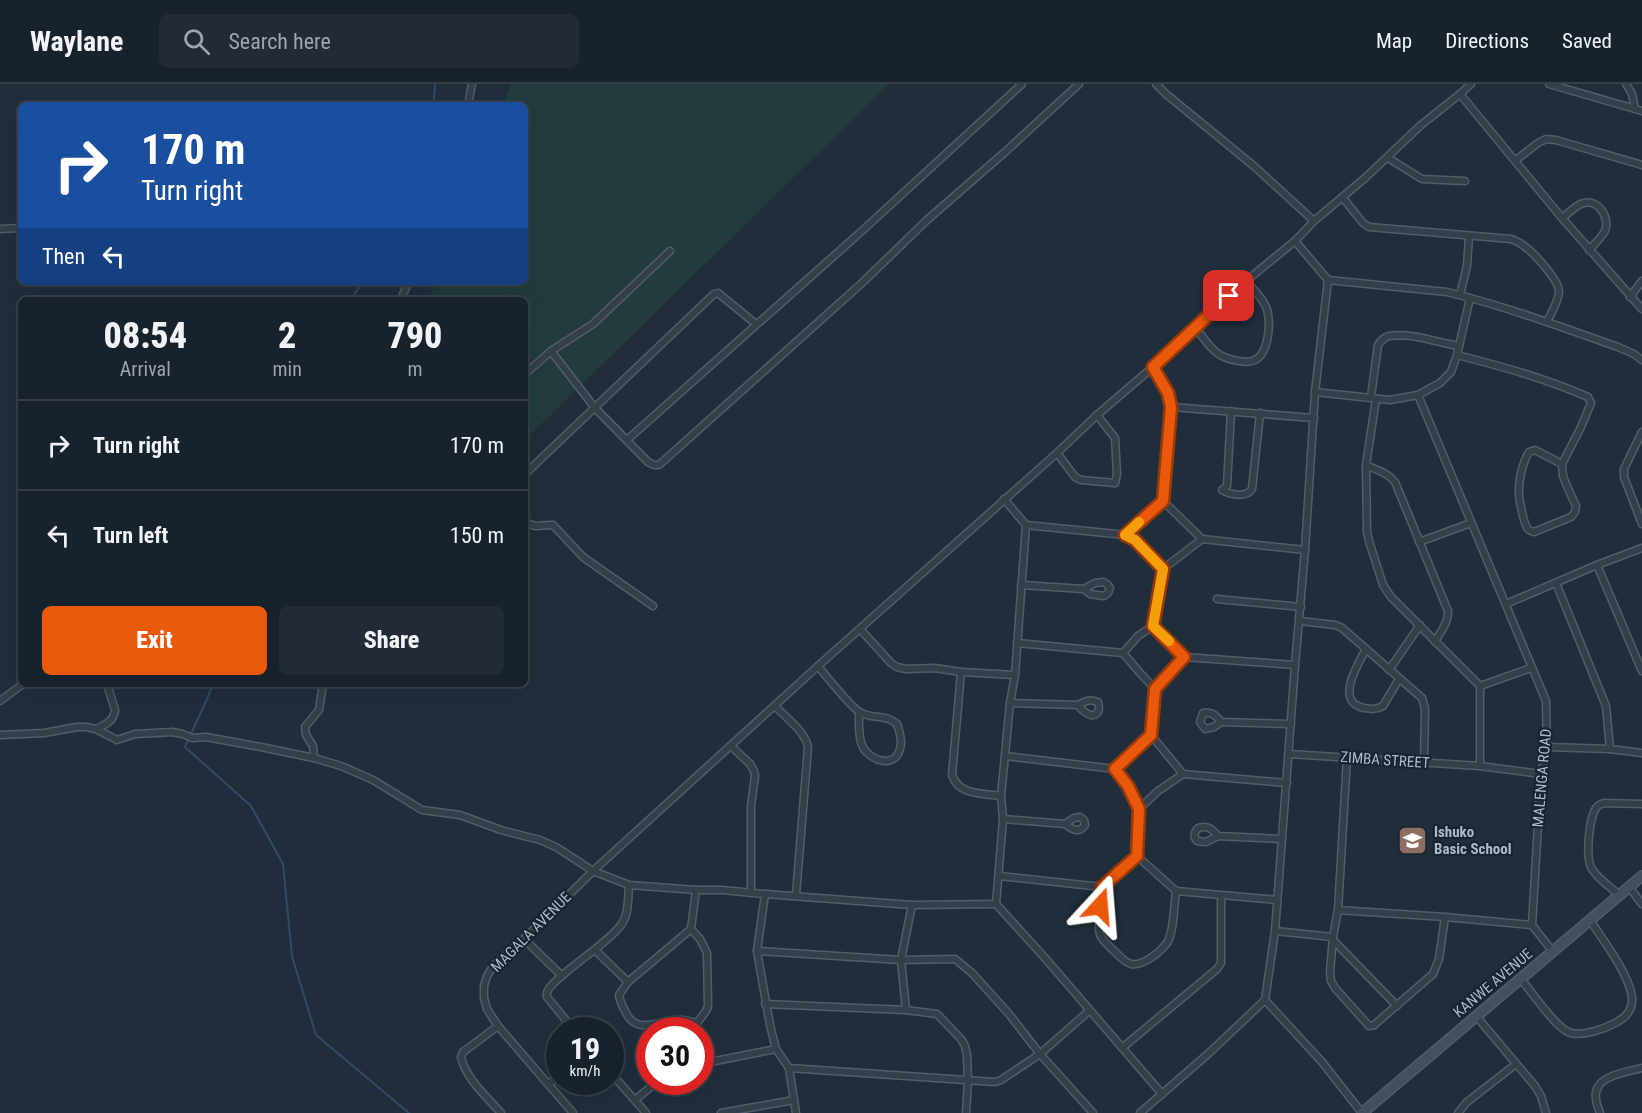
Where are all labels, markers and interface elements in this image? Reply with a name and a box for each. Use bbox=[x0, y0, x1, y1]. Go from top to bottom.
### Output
search box bbox=[159, 14, 579, 68]
text: Waylane bbox=[30, 25, 123, 58]
icon: search bbox=[180, 25, 213, 58]
text: Search here bbox=[228, 29, 331, 54]
text: Map bbox=[1376, 29, 1412, 53]
text: Directions bbox=[1445, 29, 1529, 53]
text: Saved bbox=[1562, 29, 1612, 53]
text: 170 m bbox=[141, 125, 246, 174]
icon: right bbox=[42, 126, 120, 204]
text: Turn right bbox=[141, 175, 243, 207]
icon: left bbox=[97, 240, 130, 273]
text: Then bbox=[42, 244, 85, 269]
pin bbox=[1203, 270, 1254, 321]
icon: arrive bbox=[1212, 279, 1245, 312]
text: 08:54 bbox=[104, 315, 187, 357]
text: 2 bbox=[278, 315, 296, 357]
text: 790 bbox=[387, 315, 442, 357]
text: Arrival bbox=[120, 357, 171, 381]
text: min bbox=[273, 357, 302, 381]
text: m bbox=[407, 357, 422, 381]
icon: right bbox=[42, 429, 75, 462]
text: Turn right bbox=[93, 433, 180, 458]
text: 170 m bbox=[450, 433, 504, 458]
icon: left bbox=[42, 519, 75, 552]
text: Turn left bbox=[93, 523, 168, 548]
text: 150 m bbox=[450, 523, 504, 548]
button: Exit bbox=[42, 606, 267, 675]
button: Share bbox=[279, 606, 504, 675]
street label: MALENGA ROAD bbox=[1529, 728, 1555, 828]
street label: ZIMBA STREET bbox=[1340, 748, 1431, 772]
place label: Ishuko Basic School bbox=[1434, 823, 1512, 858]
school or university icon: Ishuko Basic School bbox=[1397, 825, 1429, 857]
position arrow bbox=[1068, 874, 1132, 938]
street label: MAGALA AVENUE bbox=[487, 888, 575, 976]
street label: KANWE AVENUE bbox=[1450, 945, 1536, 1021]
speed limit sign: 30 bbox=[636, 1017, 714, 1095]
text: 19 bbox=[570, 1031, 600, 1066]
text: km/h bbox=[570, 1062, 600, 1080]

